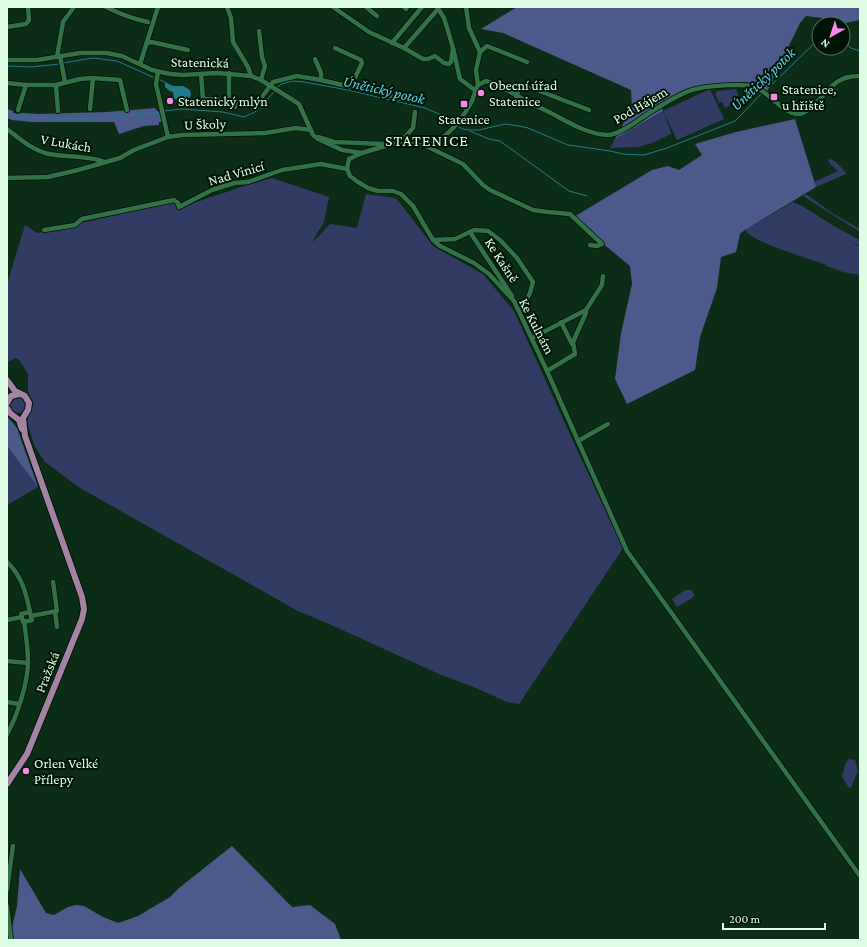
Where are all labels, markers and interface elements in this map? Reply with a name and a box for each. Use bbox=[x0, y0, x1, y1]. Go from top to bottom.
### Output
north arrow bbox=[811, 16, 851, 56]
text: N bbox=[818, 36, 831, 51]
water label: Únětický potok bbox=[728, 43, 800, 114]
street label: Statenická bbox=[171, 53, 230, 71]
water label: Únětický potok bbox=[341, 73, 428, 108]
place label: Obecní úřad Statenice bbox=[489, 77, 558, 109]
place label: Statenice, u hřiště bbox=[782, 81, 837, 113]
street label: Pod Hájem bbox=[610, 83, 671, 128]
marker: Obecní úřad Statenice bbox=[476, 88, 486, 98]
marker: Statenice, u hřiště bbox=[769, 92, 779, 102]
place label: Statenický mlýn bbox=[178, 93, 268, 109]
marker: Statenický mlýn bbox=[165, 96, 175, 106]
marker: Statenice bbox=[459, 99, 469, 109]
place label: Statenice bbox=[438, 111, 490, 127]
street label: U Školy bbox=[184, 115, 227, 133]
street label: V Lukách bbox=[39, 131, 93, 155]
district label: STATENICE bbox=[385, 132, 469, 149]
street label: Nad Vinicí bbox=[206, 157, 266, 189]
street label: Ke Kašně bbox=[482, 235, 522, 285]
street label: Ke Kulnám bbox=[516, 295, 558, 357]
street label: Pražská bbox=[32, 649, 63, 695]
place label: Orlen Velké Přílepy bbox=[34, 755, 98, 787]
marker: Orlen Velké Přílepy bbox=[21, 766, 31, 776]
scale bar bbox=[723, 905, 825, 931]
text: 200 m bbox=[729, 912, 761, 926]

